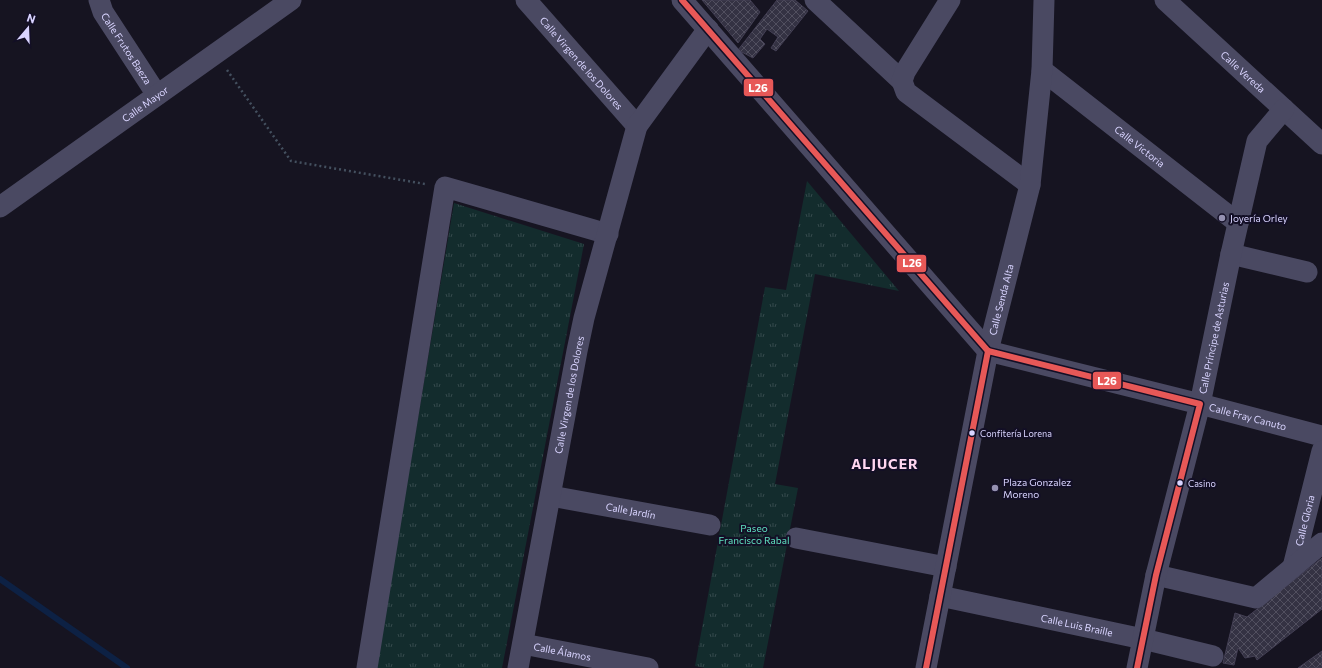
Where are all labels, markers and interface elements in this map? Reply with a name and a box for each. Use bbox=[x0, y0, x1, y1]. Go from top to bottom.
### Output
north arrow bbox=[8, 8, 48, 48]
street label: Calle Frutos Baeza bbox=[99, 10, 154, 86]
text: N bbox=[25, 11, 37, 26]
street label: Calle Virgen de los Dolores bbox=[538, 14, 626, 112]
street label: Calle Vereda bbox=[1218, 48, 1268, 95]
line badge: L26 bbox=[743, 78, 774, 97]
text: L26 bbox=[748, 81, 768, 94]
street label: Calle Mayor bbox=[120, 83, 171, 124]
street label: Calle Victoria bbox=[1112, 123, 1167, 170]
place label: Joyería Orley bbox=[1230, 212, 1288, 224]
marker: Joyería Orley bbox=[1217, 213, 1227, 223]
line badge: L26 bbox=[896, 254, 927, 273]
text: L26 bbox=[902, 256, 922, 269]
street label: Calle Senda Alta bbox=[986, 263, 1016, 336]
street label: Calle Príncipe de Asturias bbox=[1196, 280, 1231, 395]
street label: Calle Virgen de los Dolores bbox=[552, 334, 586, 455]
line badge: L26 bbox=[1092, 371, 1122, 390]
text: L26 bbox=[1097, 374, 1117, 387]
street label: Calle Fray Canuto bbox=[1208, 401, 1288, 432]
marker: Confitería Lorena bbox=[967, 428, 977, 438]
place label: Confitería Lorena bbox=[980, 428, 1052, 439]
district label: ALJUCER bbox=[851, 455, 919, 472]
place label: Plaza Gonzalez Moreno bbox=[1003, 476, 1071, 500]
marker: Casino bbox=[1175, 478, 1185, 488]
place label: Casino bbox=[1188, 478, 1216, 489]
marker: Plaza Gonzalez Moreno bbox=[990, 483, 1000, 493]
street label: Calle Gloria bbox=[1293, 494, 1317, 547]
street label: Calle Jardín bbox=[605, 500, 657, 521]
park label: Paseo Francisco Rabal bbox=[719, 522, 789, 546]
street label: Calle Luis Braille bbox=[1040, 612, 1114, 638]
street label: Calle Álamos bbox=[533, 640, 592, 663]

